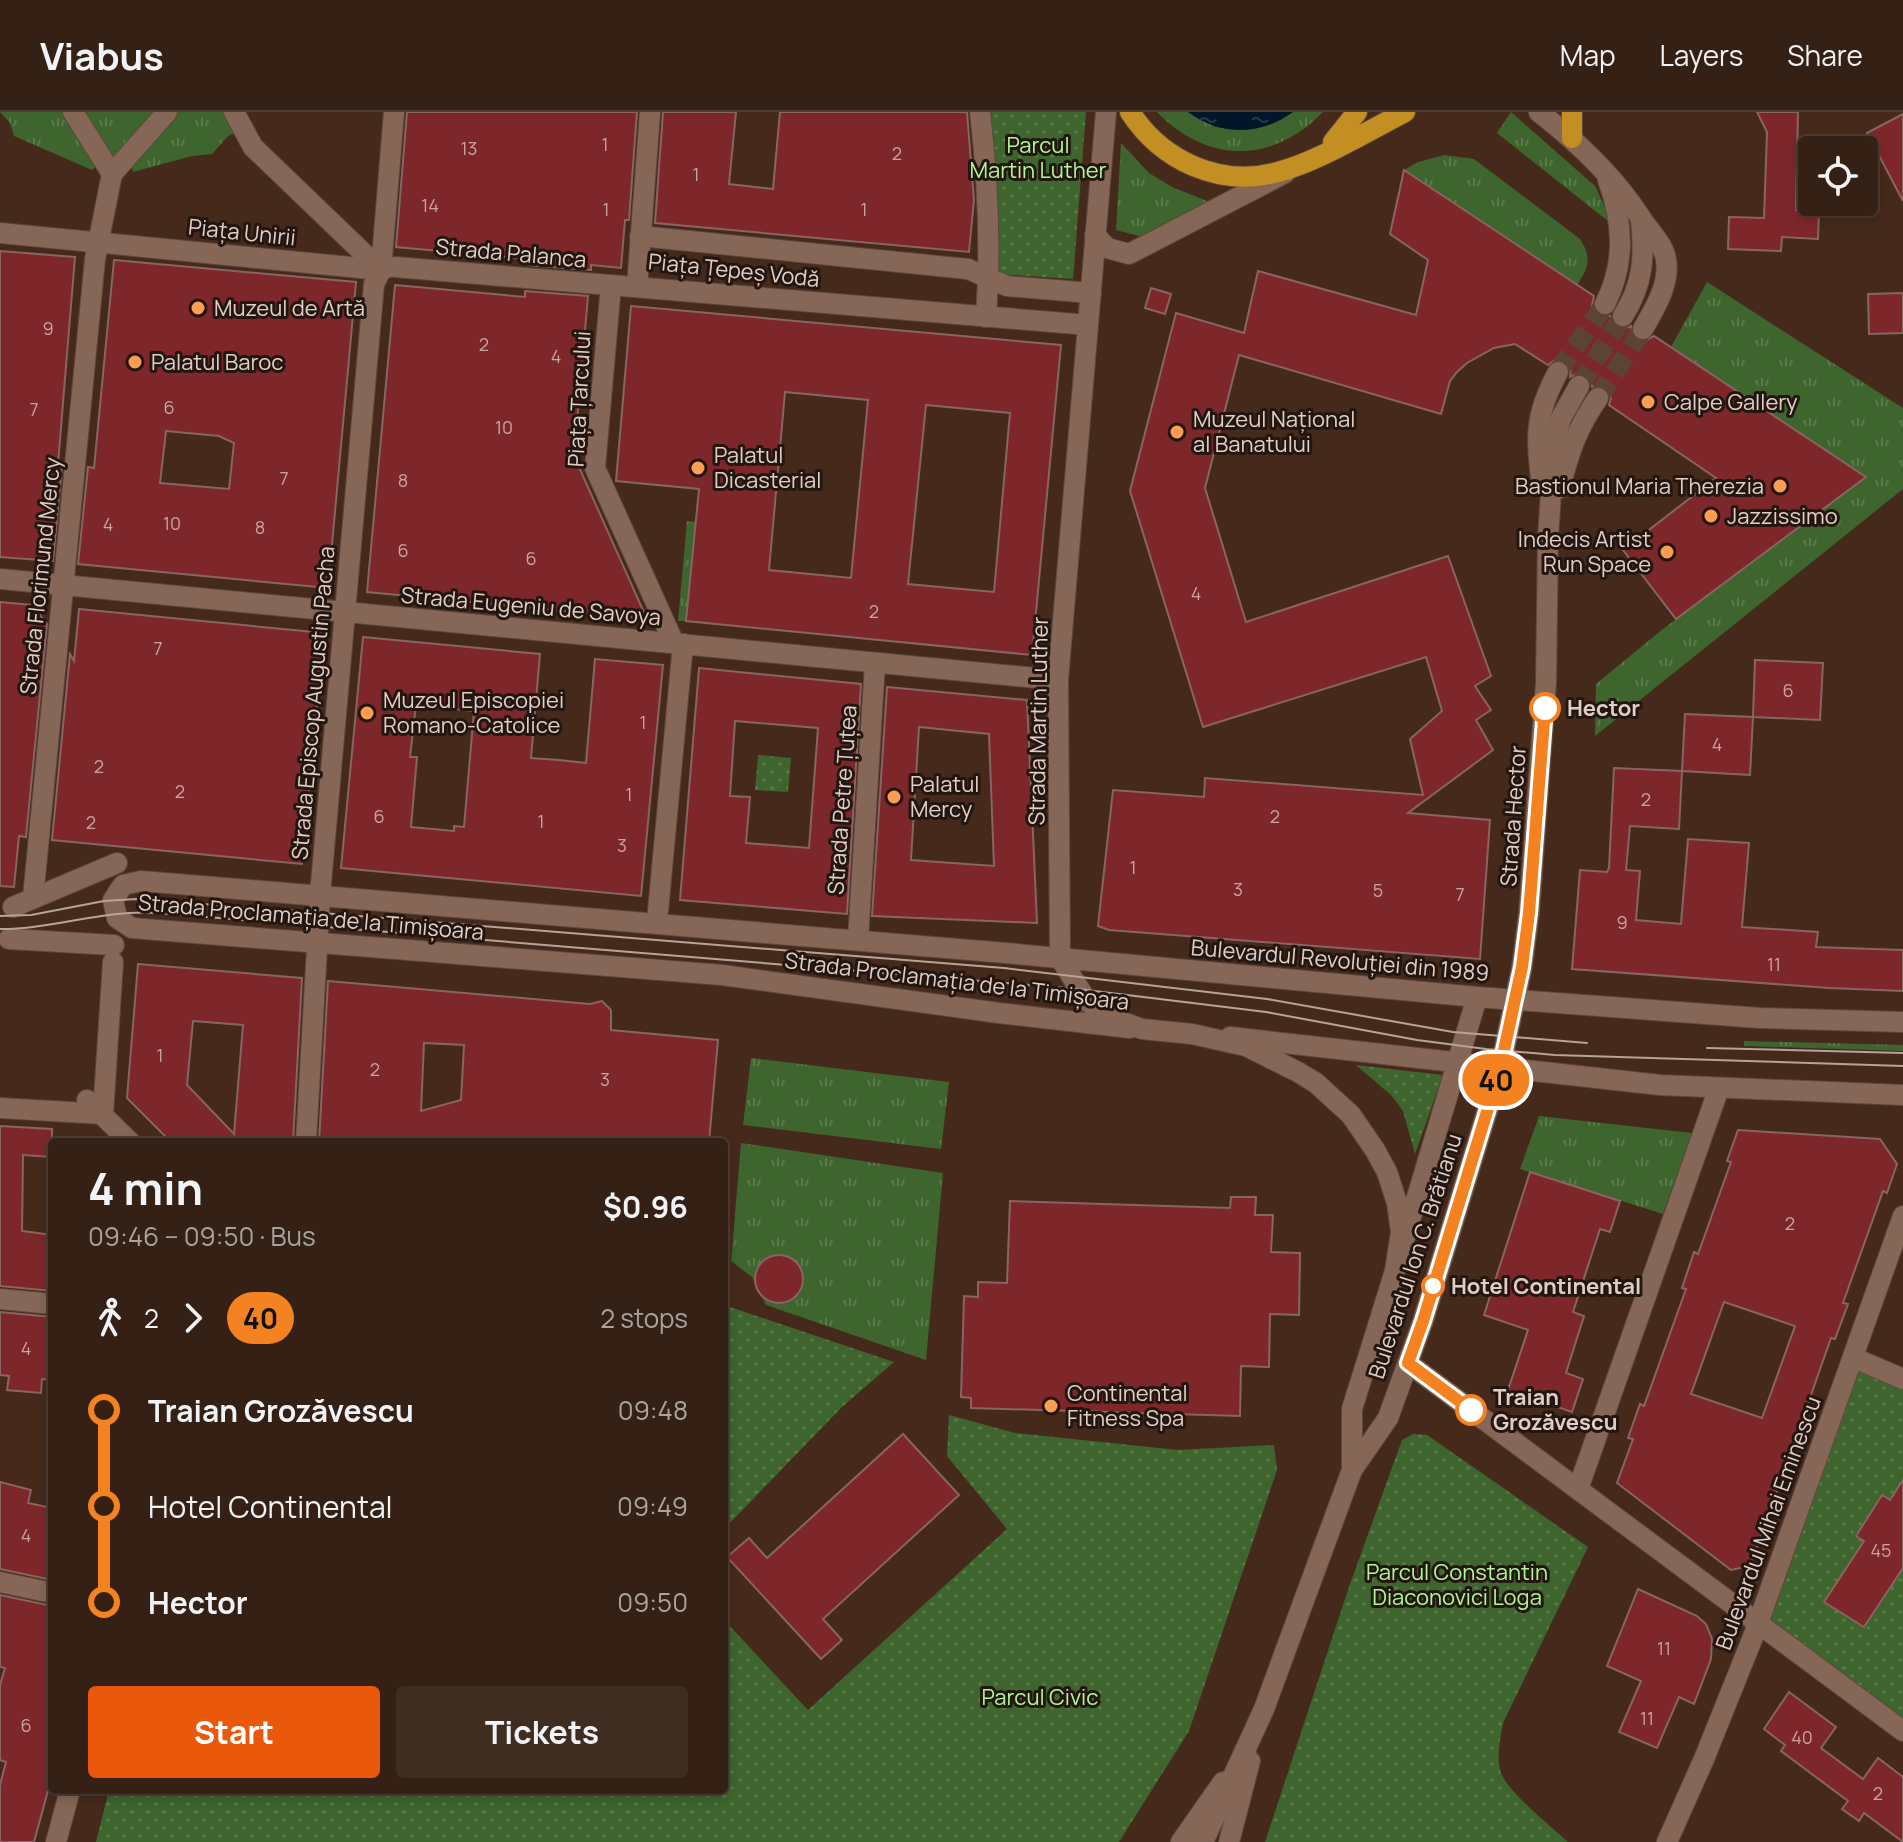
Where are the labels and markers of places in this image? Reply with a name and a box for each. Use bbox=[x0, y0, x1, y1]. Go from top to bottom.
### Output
place label: Muzeul de Artă bbox=[214, 293, 365, 323]
marker: Muzeul de Artă bbox=[189, 299, 207, 317]
place label: Palatul Baroc bbox=[151, 347, 283, 377]
marker: Palatul Baroc bbox=[126, 353, 144, 371]
place label: Calpe Gallery bbox=[1664, 387, 1798, 417]
marker: Calpe Gallery bbox=[1639, 393, 1657, 411]
place label: Muzeul Național al Banatului bbox=[1193, 404, 1355, 459]
marker: Muzeul Național al Banatului bbox=[1168, 423, 1186, 441]
place label: Palatul Dicasterial bbox=[714, 440, 821, 495]
marker: Palatul Dicasterial bbox=[689, 459, 707, 477]
place label: Bastionul Maria Therezia bbox=[1515, 471, 1764, 501]
marker: Bastionul Maria Therezia bbox=[1771, 477, 1789, 495]
place label: Jazzissimo bbox=[1727, 501, 1838, 531]
marker: Jazzissimo bbox=[1702, 507, 1720, 525]
place label: Indecis Artist Run Space bbox=[1518, 524, 1651, 579]
marker: Indecis Artist Run Space bbox=[1658, 543, 1676, 561]
place label: Muzeul Episcopiei Romano-Catolice bbox=[383, 685, 564, 740]
marker: Hector bbox=[1530, 693, 1560, 723]
place label: Hector bbox=[1567, 693, 1640, 723]
marker: Muzeul Episcopiei Romano-Catolice bbox=[358, 704, 376, 722]
place label: Palatul Mercy bbox=[910, 769, 979, 824]
marker: Palatul Mercy bbox=[885, 788, 903, 806]
place label: Hotel Continental bbox=[1451, 1271, 1641, 1301]
marker: Hotel Continental bbox=[1422, 1275, 1444, 1297]
place label: Continental Fitness Spa bbox=[1067, 1378, 1188, 1433]
place label: Traian Grozăvescu bbox=[1493, 1382, 1617, 1437]
marker: Traian Grozăvescu bbox=[1456, 1395, 1486, 1425]
marker: Continental Fitness Spa bbox=[1042, 1397, 1060, 1415]

